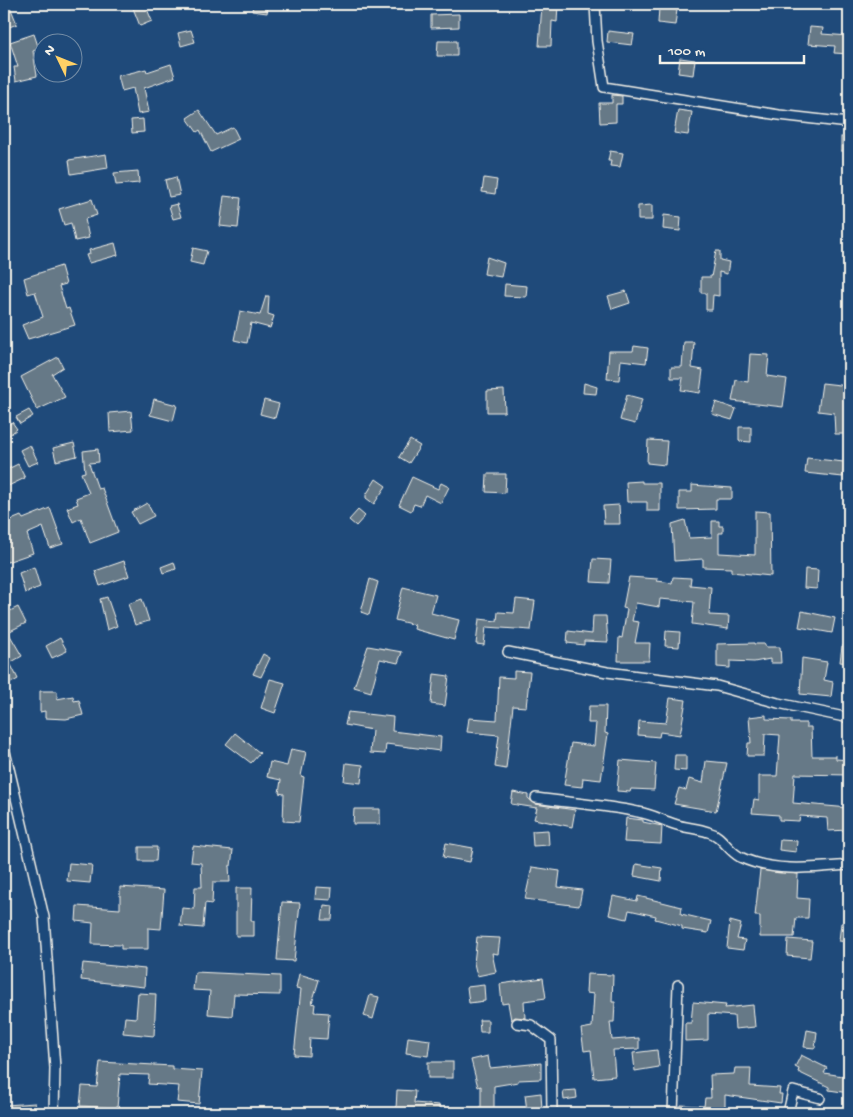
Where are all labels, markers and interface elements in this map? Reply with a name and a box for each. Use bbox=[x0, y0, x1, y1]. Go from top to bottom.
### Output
north arrow bbox=[32, 32, 82, 82]
scale bar bbox=[660, 32, 804, 64]
text: N bbox=[41, 42, 60, 60]
text: 100 m bbox=[667, 43, 706, 61]

